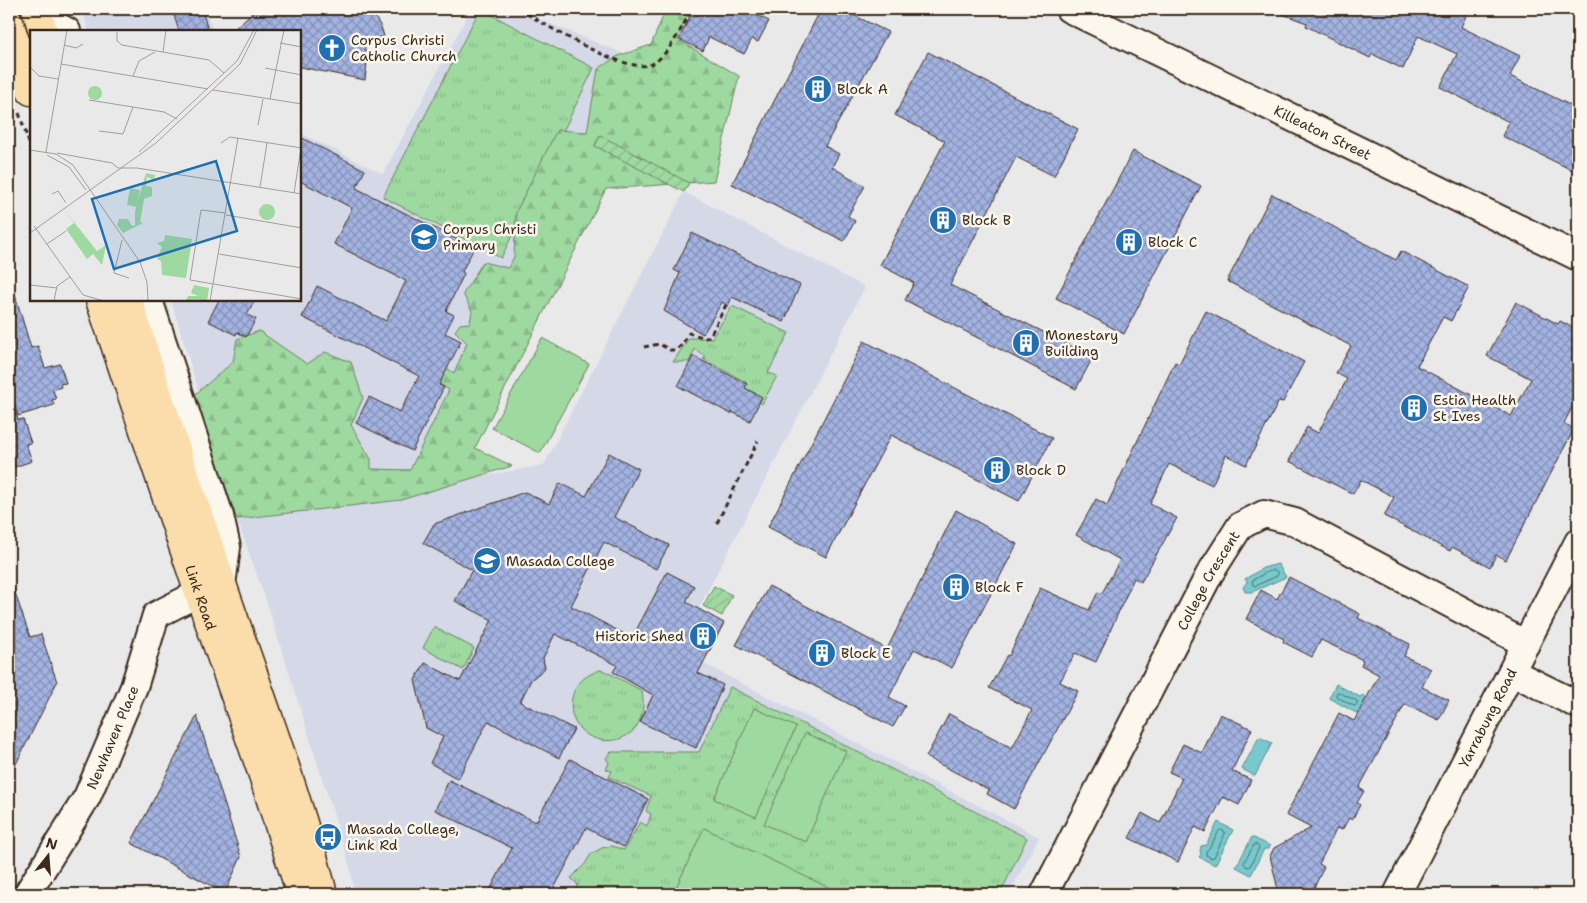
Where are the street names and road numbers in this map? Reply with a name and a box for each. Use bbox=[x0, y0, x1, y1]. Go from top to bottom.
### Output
street label: Killeaton Street bbox=[1271, 101, 1374, 164]
street label: College Crescent bbox=[1173, 527, 1244, 633]
street label: Link Road bbox=[181, 563, 220, 632]
street label: Yarrabung Road bbox=[1455, 665, 1521, 771]
street label: Newhaven Place bbox=[82, 683, 143, 792]

